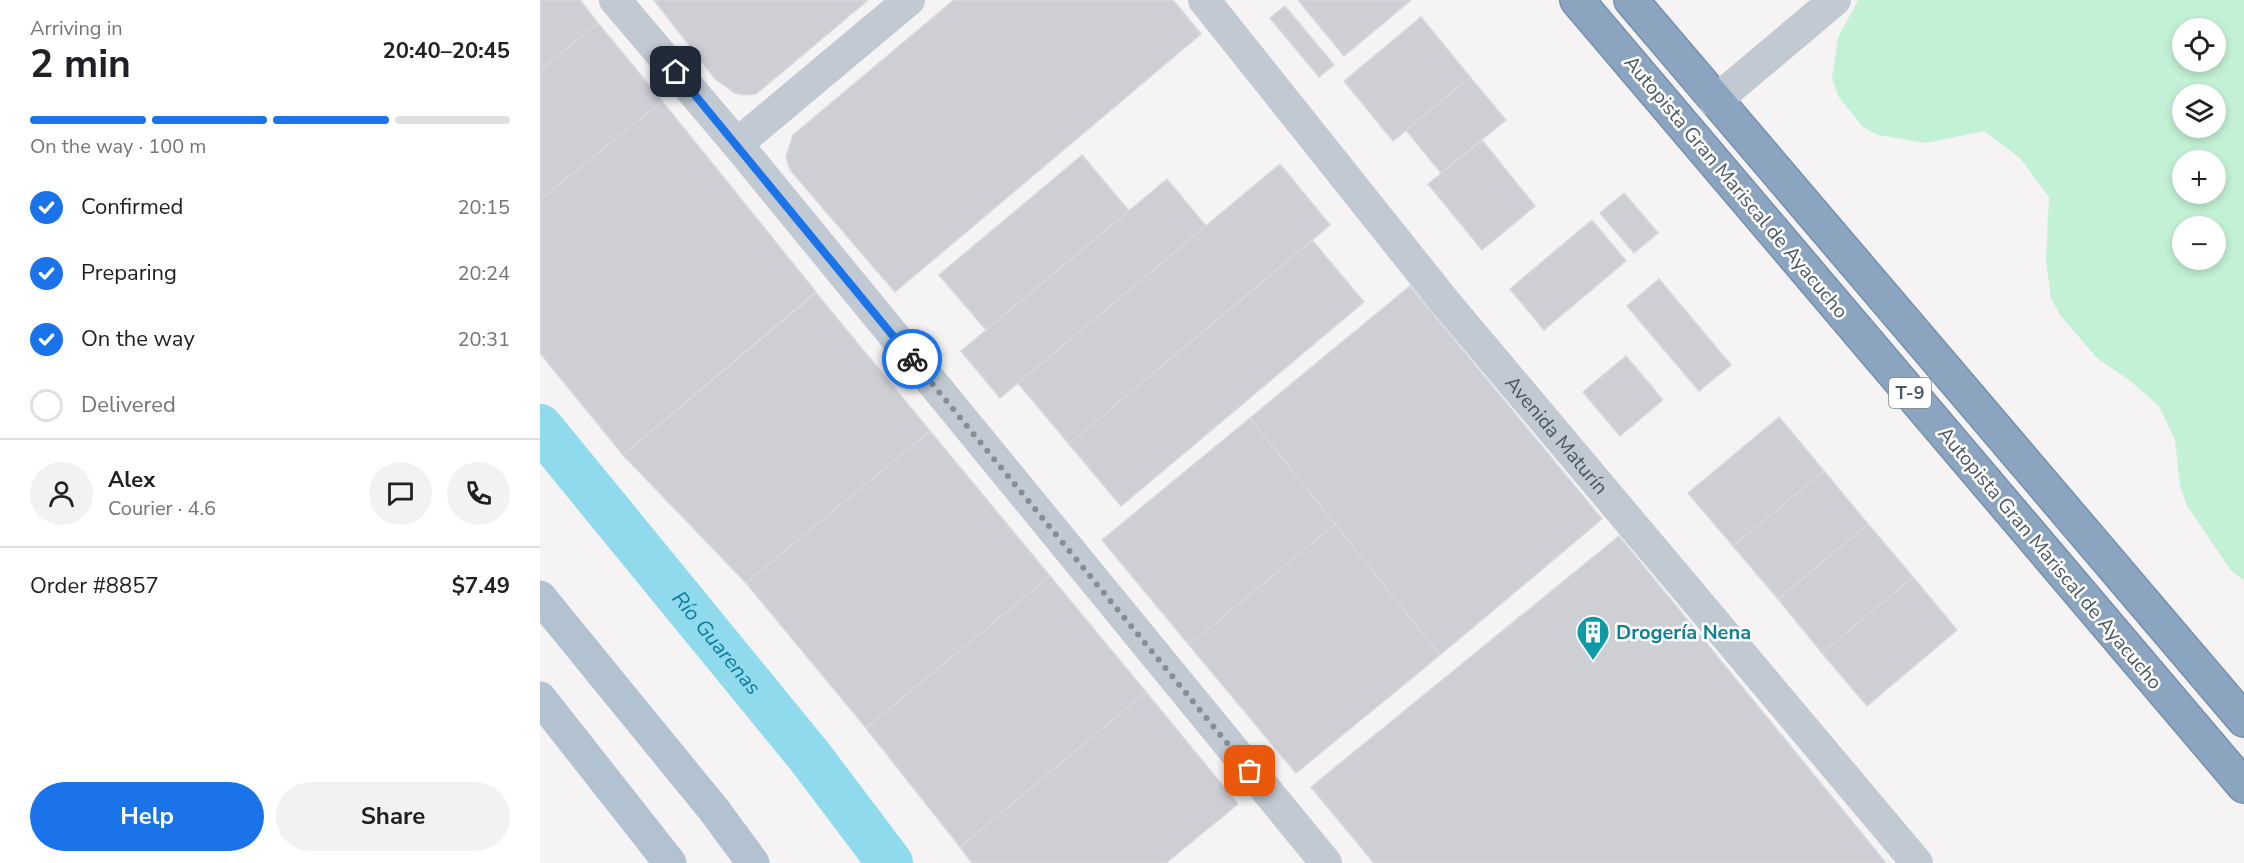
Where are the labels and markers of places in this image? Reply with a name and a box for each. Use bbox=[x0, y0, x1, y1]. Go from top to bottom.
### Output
pin bbox=[650, 46, 701, 97]
building icon: Drogería Nena bbox=[1575, 614, 1611, 661]
place label: Drogería Nena bbox=[1616, 619, 1751, 646]
pin bbox=[1224, 745, 1275, 796]

